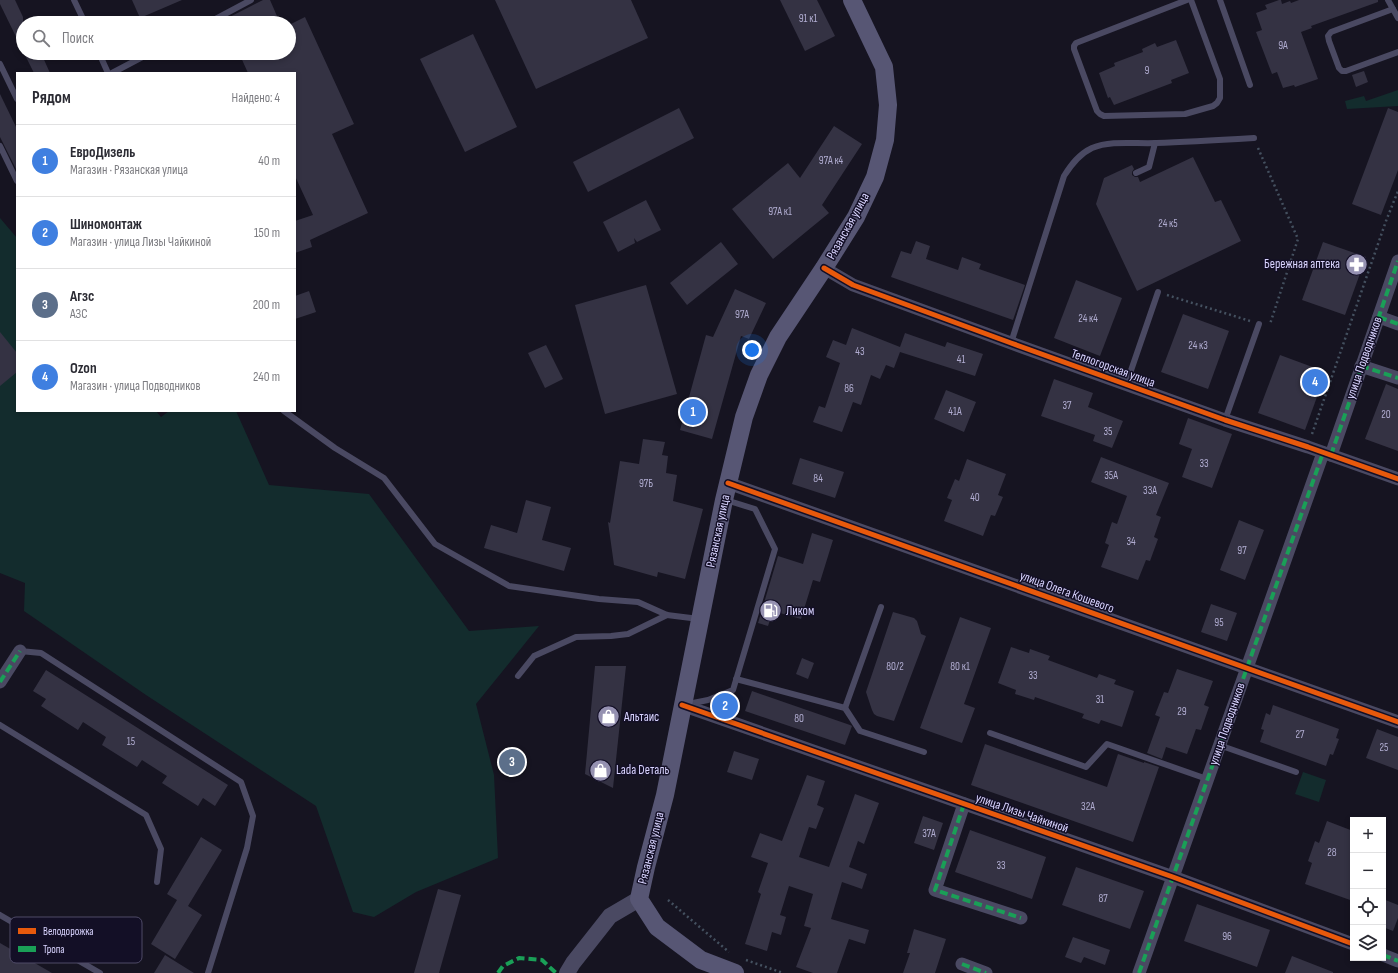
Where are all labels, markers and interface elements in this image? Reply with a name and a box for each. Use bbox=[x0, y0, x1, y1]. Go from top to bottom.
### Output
house number: 91 к1 bbox=[799, 12, 817, 25]
search box bbox=[16, 16, 296, 60]
icon: search bbox=[30, 27, 52, 49]
text: Поиск bbox=[62, 29, 94, 48]
house number: 9А bbox=[1278, 39, 1288, 52]
house number: 9 bbox=[1145, 64, 1150, 77]
text: Рядом bbox=[32, 88, 71, 108]
text: Найдено: 4 bbox=[232, 90, 280, 106]
text: ЕвроДизель bbox=[70, 143, 135, 162]
text: 1 bbox=[42, 153, 48, 169]
text: 40 m bbox=[258, 153, 280, 169]
house number: 97А к4 bbox=[819, 154, 844, 167]
text: Магазин · Рязанская улица bbox=[70, 162, 188, 178]
street label: Рязанская улица bbox=[823, 190, 873, 262]
house number: 97А к1 bbox=[768, 205, 792, 218]
text: Шиномонтаж bbox=[70, 215, 142, 234]
house number: 24 к5 bbox=[1158, 217, 1178, 230]
text: 2 bbox=[42, 225, 48, 241]
text: 150 m bbox=[254, 225, 280, 241]
text: Магазин · улица Лизы Чайкиной bbox=[70, 234, 211, 250]
pharmacy icon: Бережная аптека bbox=[1343, 251, 1369, 277]
place label: Бережная аптека bbox=[1264, 256, 1340, 272]
text: Агзс bbox=[70, 287, 94, 306]
text: 3 bbox=[42, 297, 48, 313]
text: 200 m bbox=[253, 297, 280, 313]
text: АЗС bbox=[70, 306, 88, 322]
house number: 97А bbox=[735, 308, 749, 321]
house number: 24 к4 bbox=[1078, 312, 1098, 325]
street label: улица Подводников bbox=[1342, 315, 1386, 401]
house number: 24 к3 bbox=[1188, 339, 1208, 352]
your location bbox=[742, 340, 762, 360]
house number: 43 bbox=[855, 345, 865, 358]
street label: Теплогорская улица bbox=[1069, 345, 1157, 391]
house number: 41 bbox=[957, 353, 965, 366]
text: Ozon bbox=[70, 359, 97, 378]
pin: 4 bbox=[1302, 367, 1328, 397]
text: 4 bbox=[42, 369, 48, 385]
text: 240 m bbox=[253, 369, 280, 385]
text: Магазин · улица Подводников bbox=[70, 378, 200, 394]
house number: 86 bbox=[844, 382, 854, 395]
pin: 1 bbox=[680, 397, 706, 427]
house number: 37 bbox=[1062, 399, 1072, 412]
house number: 41А bbox=[948, 405, 962, 418]
house number: 20 bbox=[1381, 408, 1391, 421]
house number: 35 bbox=[1103, 425, 1113, 438]
house number: 33 bbox=[1199, 457, 1209, 470]
house number: 35А bbox=[1104, 469, 1118, 482]
house number: 84 bbox=[813, 472, 823, 485]
house number: 97Б bbox=[639, 477, 653, 490]
house number: 33А bbox=[1143, 484, 1157, 497]
house number: 40 bbox=[970, 491, 980, 504]
street label: Рязанская улица bbox=[702, 493, 734, 569]
house number: 34 bbox=[1126, 535, 1136, 548]
house number: 97 bbox=[1237, 544, 1247, 557]
street label: улица Олега Кошевого bbox=[1018, 567, 1116, 617]
fuel station icon: Ликом bbox=[757, 598, 783, 624]
place label: Ликом bbox=[786, 603, 814, 619]
house number: 95 bbox=[1214, 616, 1224, 629]
house number: 80/2 bbox=[886, 660, 904, 673]
house number: 80 к1 bbox=[950, 660, 970, 673]
house number: 33 bbox=[1028, 669, 1038, 682]
street label: улица Подводников bbox=[1205, 681, 1249, 767]
pin: 2 bbox=[712, 691, 738, 721]
house number: 31 bbox=[1096, 693, 1104, 706]
shop icon: Альтаис bbox=[595, 704, 621, 730]
house number: 29 bbox=[1177, 705, 1187, 718]
place label: Альтаис bbox=[623, 709, 659, 725]
house number: 80 bbox=[794, 712, 804, 725]
house number: 27 bbox=[1296, 728, 1305, 741]
house number: 15 bbox=[127, 735, 135, 748]
house number: 25 bbox=[1380, 741, 1388, 754]
pin: 3 bbox=[499, 747, 525, 777]
shop icon: Lada Dеталь bbox=[588, 757, 614, 783]
place label: Lada Dеталь bbox=[616, 762, 670, 778]
street label: улица Лизы Чайкиной bbox=[973, 790, 1071, 836]
house number: 32А bbox=[1081, 800, 1095, 813]
street label: Рязанская улица bbox=[634, 810, 668, 886]
map controls bbox=[1350, 817, 1386, 961]
button: + bbox=[1350, 817, 1386, 853]
house number: 37А bbox=[922, 827, 936, 840]
house number: 28 bbox=[1327, 846, 1337, 859]
button: − bbox=[1350, 853, 1386, 889]
house number: 33 bbox=[996, 859, 1006, 872]
button: locate bbox=[1350, 889, 1386, 925]
house number: 87 bbox=[1098, 892, 1108, 905]
legend bbox=[10, 917, 142, 963]
text: Велодорожка bbox=[43, 925, 94, 938]
button: layers bbox=[1350, 925, 1386, 961]
house number: 96 bbox=[1222, 930, 1232, 943]
text: Тропа bbox=[43, 943, 65, 956]

